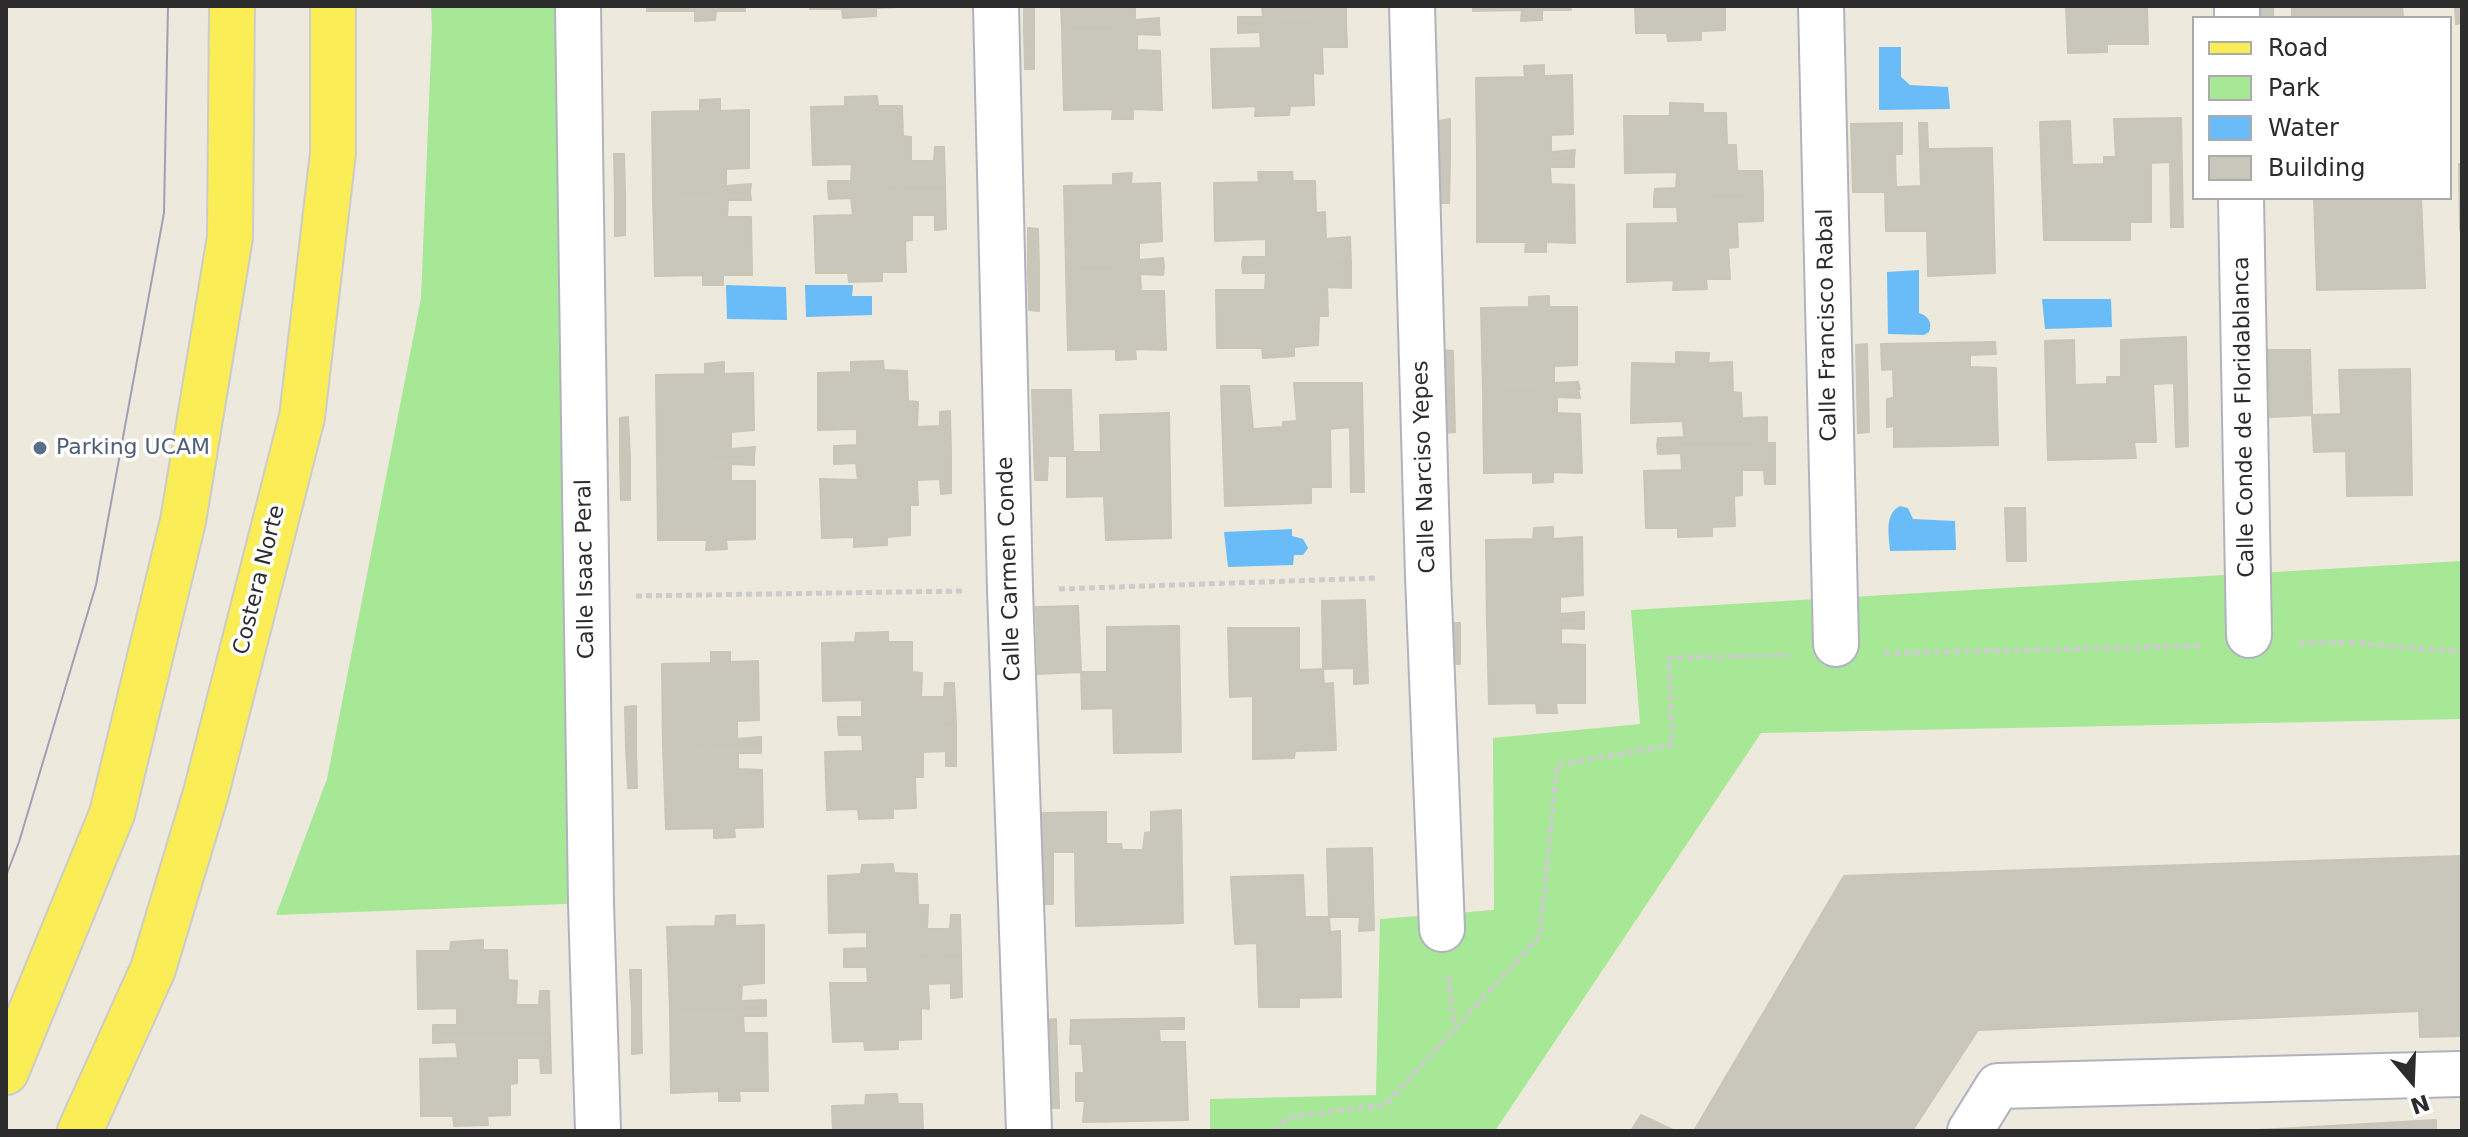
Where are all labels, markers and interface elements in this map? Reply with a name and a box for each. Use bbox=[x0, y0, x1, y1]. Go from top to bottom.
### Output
legend bbox=[2192, 16, 2452, 200]
text: Road bbox=[2268, 34, 2328, 62]
text: Park bbox=[2268, 74, 2320, 102]
text: Water bbox=[2268, 114, 2339, 142]
text: Building bbox=[2268, 154, 2365, 182]
street label: Calle Francisco Rabal bbox=[1813, 208, 1843, 442]
street label: Calle Conde de Floridablanca bbox=[2229, 256, 2261, 578]
street label: Calle Narciso Yepes bbox=[1408, 360, 1442, 574]
place label: Parking UCAM bbox=[56, 435, 210, 461]
marker: Parking UCAM bbox=[31, 439, 49, 457]
street label: Calle Carmen Conde bbox=[993, 456, 1027, 682]
street label: Calle Isaac Peral bbox=[571, 479, 601, 659]
street label: Costera Norte bbox=[229, 503, 291, 657]
north arrow bbox=[2372, 1041, 2452, 1121]
text: N bbox=[2407, 1089, 2433, 1119]

